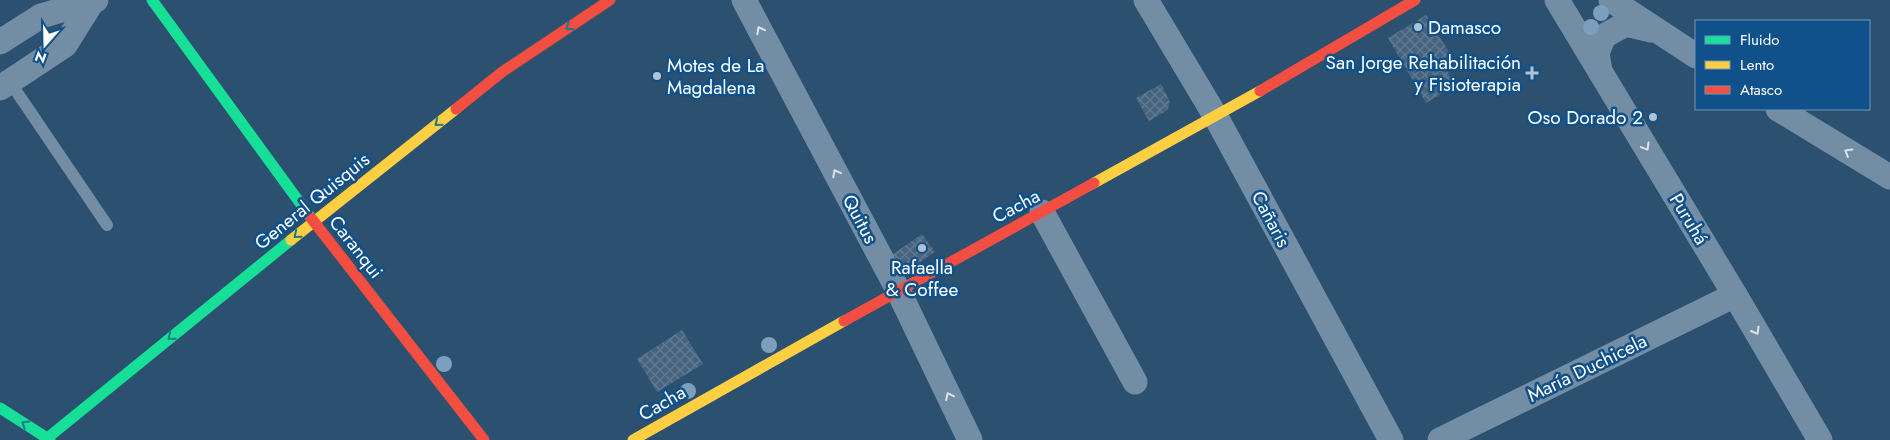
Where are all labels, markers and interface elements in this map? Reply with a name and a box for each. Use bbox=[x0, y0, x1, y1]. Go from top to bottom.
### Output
place label: Damasco bbox=[1428, 14, 1501, 41]
north arrow bbox=[20, 20, 70, 70]
legend bbox=[1695, 20, 1870, 110]
one-way arrow bbox=[565, 21, 575, 30]
marker: Damasco bbox=[1412, 21, 1424, 33]
one-way arrow bbox=[756, 26, 766, 35]
text: Fluido bbox=[1740, 29, 1779, 51]
text: N bbox=[32, 46, 49, 69]
place label: San Jorge Rehabilitación y Fisioterapia bbox=[1326, 49, 1521, 98]
place label: Motes de La Magdalena bbox=[667, 52, 764, 101]
text: Lento bbox=[1740, 54, 1774, 76]
marker: San Jorge Rehabilitación y Fisioterapia bbox=[1525, 66, 1539, 80]
marker: Motes de La Magdalena bbox=[651, 70, 663, 82]
text: Atasco bbox=[1740, 79, 1782, 101]
place label: Oso Dorado 2 bbox=[1528, 104, 1643, 131]
marker: Oso Dorado 2 bbox=[1647, 111, 1659, 123]
one-way arrow bbox=[435, 117, 444, 125]
one-way arrow bbox=[1639, 141, 1649, 150]
street label: General Quisquis bbox=[249, 146, 376, 256]
one-way arrow bbox=[1845, 148, 1854, 158]
one-way arrow bbox=[832, 170, 842, 179]
street label: Cacha bbox=[987, 182, 1045, 230]
street label: Cañaris bbox=[1245, 186, 1297, 252]
street label: Puruhá bbox=[1663, 188, 1715, 250]
street label: Quitus bbox=[836, 190, 884, 249]
street label: Caranqui bbox=[323, 210, 389, 284]
one-way arrow bbox=[294, 230, 303, 238]
marker: Rafaella & Coffee bbox=[916, 242, 928, 254]
place label: Rafaella & Coffee bbox=[886, 254, 958, 303]
one-way arrow bbox=[1750, 326, 1760, 335]
street label: María Duchicela bbox=[1523, 327, 1651, 409]
one-way arrow bbox=[168, 332, 177, 340]
street label: Cacha bbox=[633, 379, 691, 427]
one-way arrow bbox=[945, 392, 955, 401]
one-way arrow bbox=[22, 421, 31, 430]

